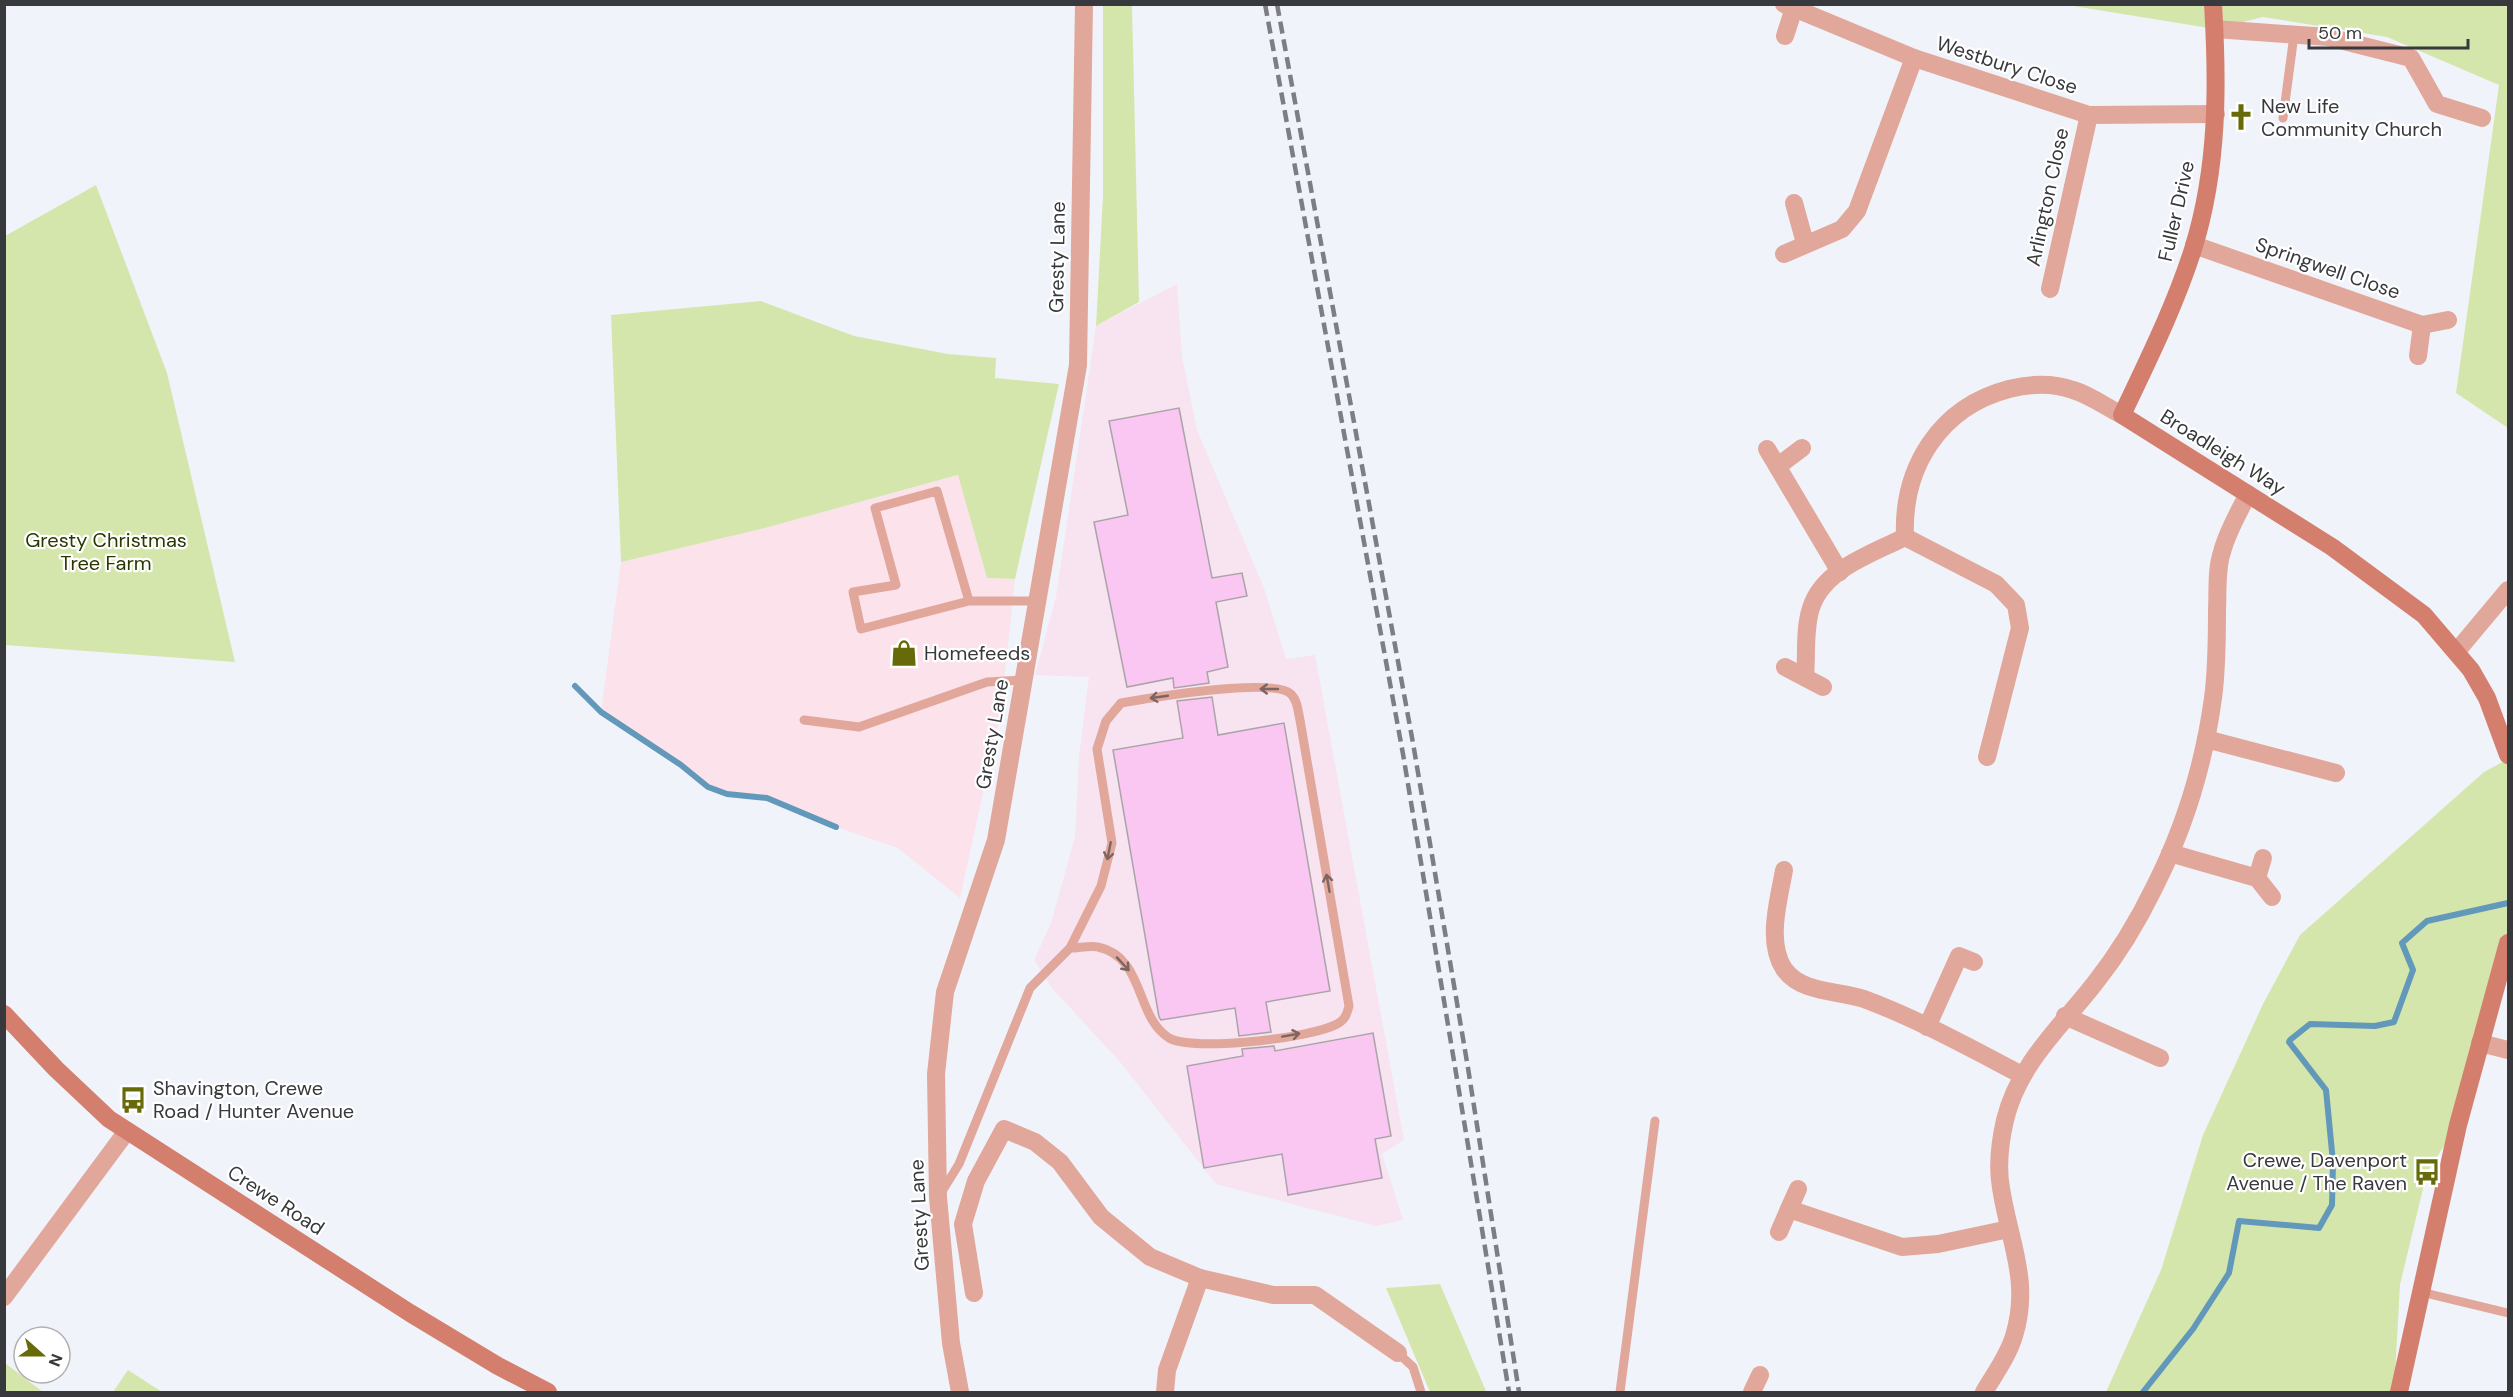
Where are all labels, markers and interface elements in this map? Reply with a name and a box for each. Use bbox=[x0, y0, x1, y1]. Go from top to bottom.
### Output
scale bar bbox=[2309, 12, 2468, 50]
text: 50 m bbox=[2318, 21, 2362, 45]
street label: Westbury Close bbox=[1933, 30, 2081, 100]
place label: New Life Community Church bbox=[2261, 93, 2442, 142]
church icon: New Life Community Church bbox=[2226, 102, 2256, 132]
street label: Arlington Close bbox=[2020, 125, 2074, 269]
street label: Fuller Drive bbox=[2152, 158, 2200, 264]
street label: Gresty Lane bbox=[1043, 201, 1071, 313]
street label: Springwell Close bbox=[2252, 231, 2404, 305]
street label: Broadleigh Way bbox=[2155, 403, 2291, 501]
park label: Gresty Christmas Tree Farm bbox=[25, 527, 187, 576]
shop icon: Homefeeds bbox=[889, 638, 919, 668]
place label: Homefeeds bbox=[924, 640, 1030, 666]
street label: Gresty Lane bbox=[970, 677, 1014, 791]
one-way arrow bbox=[1260, 683, 1280, 695]
one-way arrow bbox=[1150, 692, 1169, 703]
one-way arrow bbox=[1103, 841, 1114, 860]
one-way arrow bbox=[1322, 874, 1333, 893]
one-way arrow bbox=[1116, 956, 1130, 971]
one-way arrow bbox=[1281, 1029, 1300, 1040]
place label: Shavington, Crewe Road / Hunter Avenue bbox=[153, 1075, 354, 1124]
bus stop icon: Shavington, Crewe Road / Hunter Avenue bbox=[118, 1085, 148, 1115]
place label: Crewe, Davenport Avenue / The Raven bbox=[2226, 1147, 2407, 1196]
bus stop icon: Crewe, Davenport Avenue / The Raven bbox=[2412, 1157, 2442, 1187]
street label: Crewe Road bbox=[223, 1159, 329, 1241]
street label: Gresty Lane bbox=[903, 1159, 935, 1271]
north arrow bbox=[12, 1325, 72, 1385]
text: N bbox=[44, 1351, 67, 1369]

